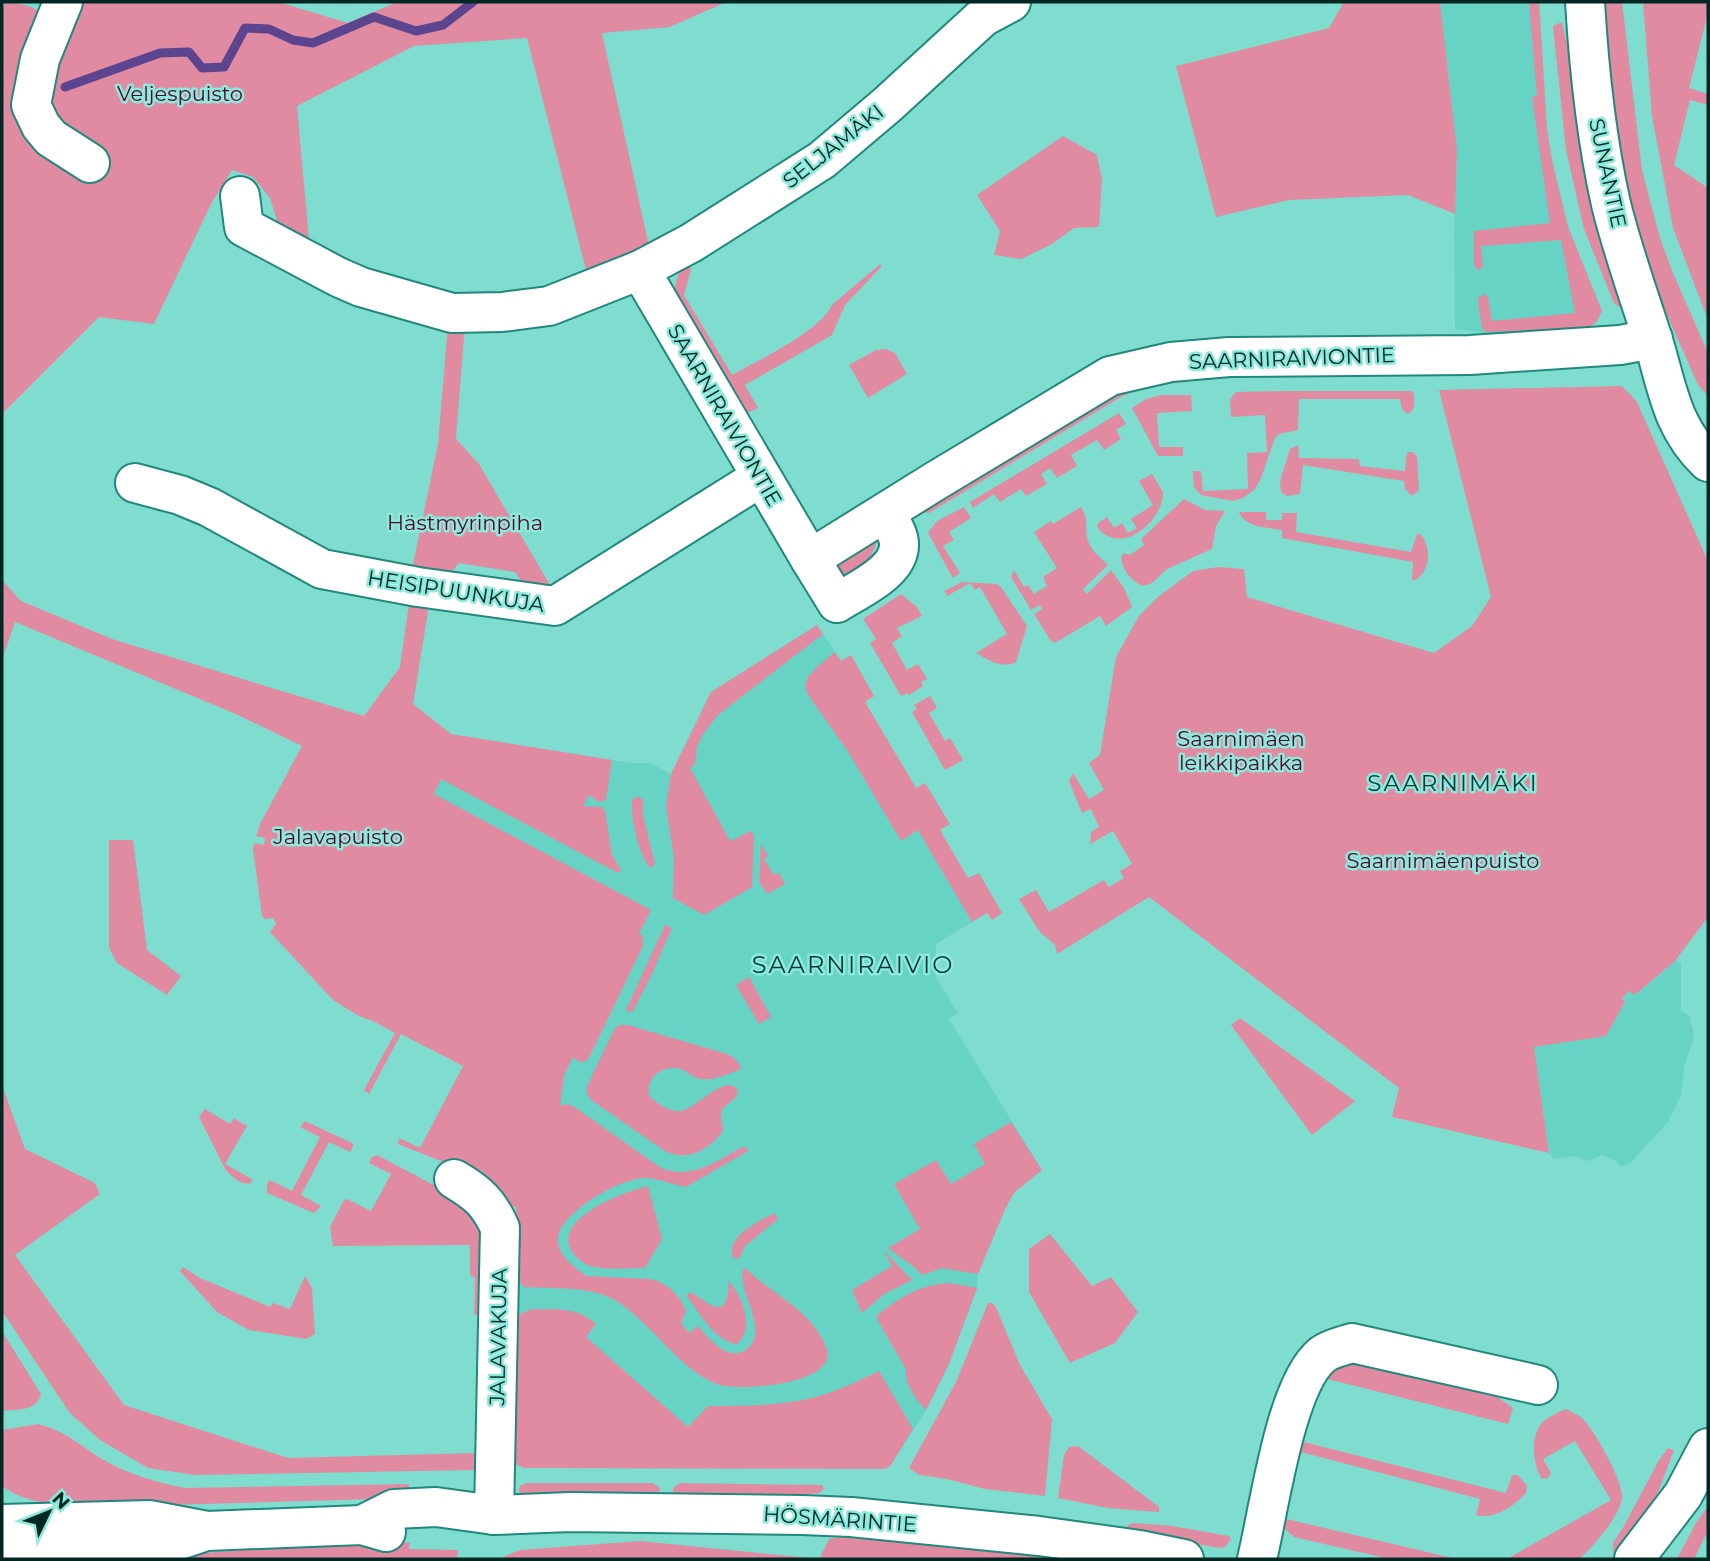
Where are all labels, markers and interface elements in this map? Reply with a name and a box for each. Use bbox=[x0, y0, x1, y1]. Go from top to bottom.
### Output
park label: Veljespuisto bbox=[117, 81, 243, 106]
street label: SELJAMÄKI bbox=[778, 99, 888, 193]
street label: SUNANTIE bbox=[1584, 116, 1632, 230]
street label: SAARNIRAIVIONTIE bbox=[663, 320, 787, 510]
street label: SAARNIRAIVIONTIE bbox=[1189, 342, 1395, 374]
park label: Hästmyrinpiha bbox=[387, 510, 543, 535]
street label: HEISIPUUNKUJA bbox=[366, 565, 547, 617]
park label: Saarnimäen leikkipaikka bbox=[1177, 726, 1305, 775]
district label: SAARNIMÄKI bbox=[1367, 769, 1539, 797]
park label: Jalavapuisto bbox=[272, 824, 403, 849]
park label: Saarnimäenpuisto bbox=[1347, 848, 1539, 873]
district label: SAARNIRAIVIO bbox=[752, 950, 954, 979]
street label: JALAVAKUJA bbox=[484, 1267, 512, 1407]
north arrow bbox=[14, 1477, 84, 1547]
text: N bbox=[47, 1487, 75, 1514]
street label: HÖSMÄRINTIE bbox=[762, 1501, 918, 1537]

